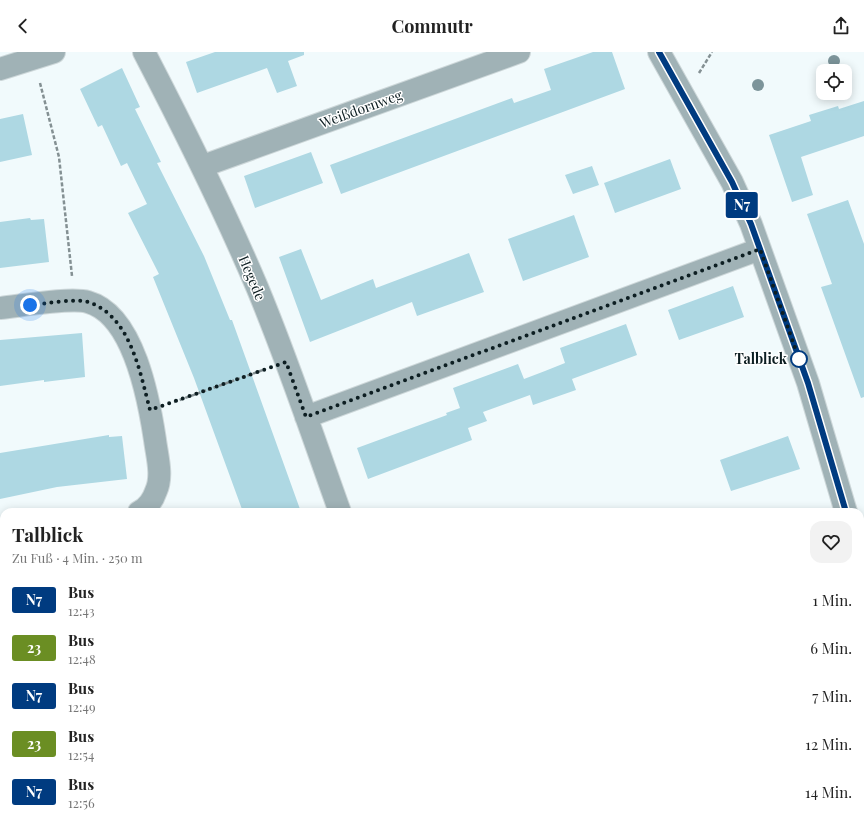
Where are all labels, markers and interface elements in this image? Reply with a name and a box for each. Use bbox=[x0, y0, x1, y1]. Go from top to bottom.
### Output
text: Commutr bbox=[391, 14, 473, 38]
icon: back bbox=[12, 15, 34, 37]
icon: share bbox=[830, 15, 852, 37]
map controls bbox=[816, 64, 852, 100]
button: locate bbox=[816, 64, 852, 100]
street label: Weißdornweg bbox=[316, 85, 405, 133]
line badge: N7 bbox=[724, 192, 760, 218]
text: N7 bbox=[734, 195, 750, 214]
street label: Hegede bbox=[235, 252, 270, 303]
your location bbox=[20, 295, 40, 315]
place label: Talblick bbox=[734, 349, 788, 368]
marker: Talblick bbox=[790, 350, 808, 368]
text: Talblick bbox=[12, 521, 83, 547]
button: heart bbox=[810, 521, 852, 563]
text: Zu Fuß · 4 Min. · 250 m bbox=[12, 549, 143, 566]
text: Bus bbox=[68, 582, 94, 602]
text: N7 bbox=[26, 590, 42, 609]
text: 1 Min. bbox=[813, 590, 852, 610]
text: 12:43 bbox=[68, 602, 95, 619]
text: Bus bbox=[68, 630, 94, 650]
text: 23 bbox=[27, 638, 41, 657]
text: 6 Min. bbox=[810, 638, 852, 658]
text: 12:48 bbox=[68, 650, 96, 667]
text: Bus bbox=[68, 678, 94, 698]
text: N7 bbox=[26, 686, 42, 705]
text: 7 Min. bbox=[812, 686, 852, 706]
text: 12:49 bbox=[68, 698, 96, 715]
text: Bus bbox=[68, 726, 94, 746]
text: 23 bbox=[27, 734, 41, 753]
text: 12 Min. bbox=[805, 734, 852, 754]
text: 12:54 bbox=[68, 746, 94, 763]
text: Bus bbox=[68, 774, 94, 794]
text: N7 bbox=[26, 782, 42, 801]
text: 14 Min. bbox=[805, 782, 852, 802]
text: 12:56 bbox=[68, 794, 95, 811]

